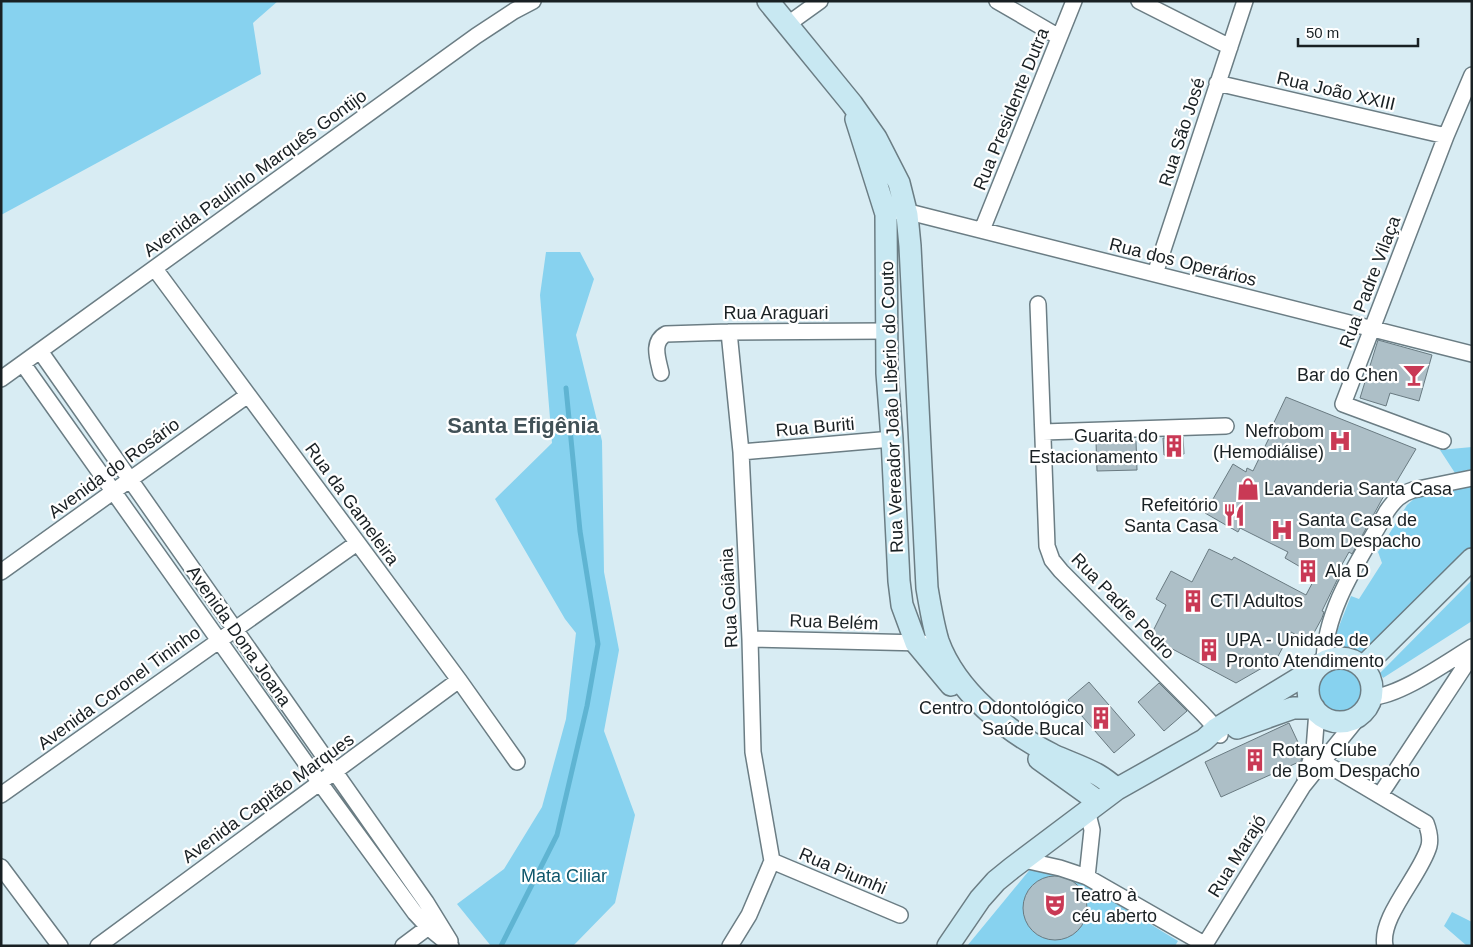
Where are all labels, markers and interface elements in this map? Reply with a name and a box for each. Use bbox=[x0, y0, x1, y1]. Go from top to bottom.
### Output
scale bar bbox=[1298, 15, 1418, 47]
street label: Rua Presidente Dutra bbox=[969, 24, 1053, 193]
text: 50 m bbox=[1306, 24, 1339, 41]
street label: Rua João XXIII bbox=[1275, 68, 1397, 114]
street label: Rua São José bbox=[1155, 75, 1209, 189]
street label: Avenida Paulinlo Marquês Gontijo bbox=[140, 85, 370, 261]
street label: Rua Padre Vilaça bbox=[1336, 212, 1405, 351]
street label: Rua dos Operários bbox=[1107, 234, 1259, 290]
street label: Rua Vereador João Libério do Couto bbox=[877, 261, 907, 553]
street label: Rua Araguari bbox=[723, 303, 829, 323]
bar icon: Bar do Chen bbox=[1401, 362, 1427, 388]
place label: Bar do Chen bbox=[1297, 365, 1398, 385]
district label: Santa Efigênia bbox=[447, 413, 600, 438]
street label: Avenida do Rosário bbox=[45, 414, 183, 522]
street label: Rua Buriti bbox=[775, 414, 855, 440]
place label: Nefrobom (Hemodiálise) bbox=[1213, 421, 1324, 462]
place label: Guarita do Estacionamento bbox=[1029, 426, 1158, 467]
hospital icon: Nefrobom (Hemodiálise) bbox=[1327, 428, 1353, 454]
building icon: Guarita do Estacionamento bbox=[1161, 433, 1187, 459]
street label: Rua da Gameleira bbox=[301, 439, 404, 570]
shop icon: Lavanderia Santa Casa bbox=[1235, 476, 1261, 502]
place label: Lavanderia Santa Casa bbox=[1264, 479, 1453, 499]
place label: Refeitório Santa Casa bbox=[1124, 495, 1219, 536]
restaurant icon: Refeitório Santa Casa bbox=[1221, 502, 1247, 528]
place label: Santa Casa de Bom Despacho bbox=[1298, 510, 1421, 551]
hospital icon: Santa Casa de Bom Despacho bbox=[1269, 517, 1295, 543]
street label: Rua Goiânia bbox=[716, 547, 742, 648]
street label: Rua Padre Pedro bbox=[1067, 549, 1179, 663]
building icon: Ala D bbox=[1295, 558, 1321, 584]
place label: Ala D bbox=[1325, 561, 1369, 581]
street label: Avenida Dona Joana bbox=[183, 562, 296, 711]
building icon: CTI Adultos bbox=[1180, 588, 1206, 614]
place label: CTI Adultos bbox=[1210, 591, 1303, 611]
street label: Rua Belém bbox=[789, 610, 879, 634]
street label: Avenida Coronel Tininho bbox=[34, 622, 204, 754]
place label: UPA - Unidade de Pronto Atendimento bbox=[1226, 630, 1384, 671]
building icon: UPA - Unidade de Pronto Atendimento bbox=[1196, 637, 1222, 663]
place label: Centro Odontológico Saúde Bucal bbox=[919, 698, 1084, 739]
building icon: Centro Odontológico Saúde Bucal bbox=[1088, 705, 1114, 731]
street label: Avenida Capitão Marques bbox=[178, 729, 358, 867]
place label: Rotary Clube de Bom Despacho bbox=[1272, 740, 1420, 781]
building icon: Rotary Clube de Bom Despacho bbox=[1242, 747, 1268, 773]
street label: Rua Marajó bbox=[1204, 811, 1270, 901]
street label: Rua Piumhi bbox=[796, 844, 890, 898]
park label: Mata Ciliar bbox=[521, 866, 607, 886]
place label: Teatro à céu aberto bbox=[1072, 885, 1157, 926]
theatre icon: Teatro à céu aberto bbox=[1042, 892, 1068, 918]

